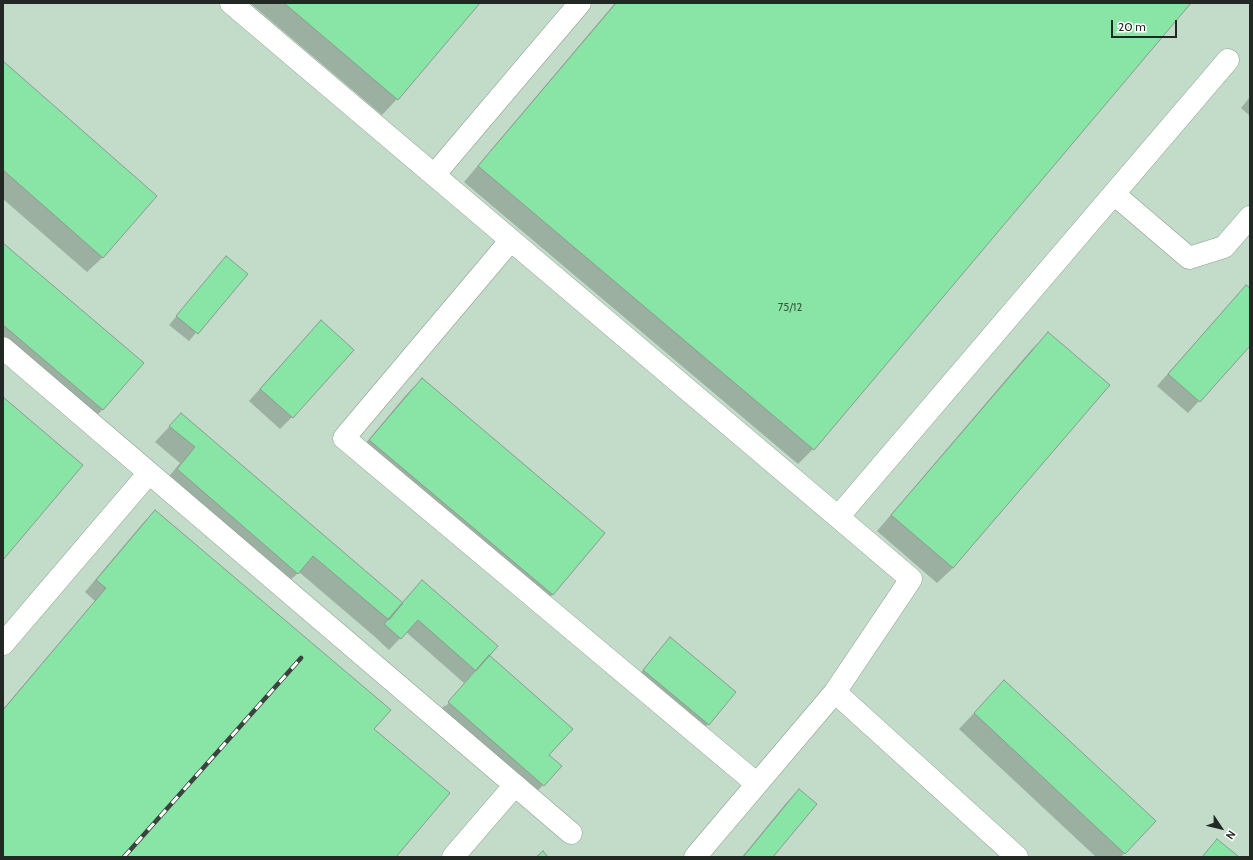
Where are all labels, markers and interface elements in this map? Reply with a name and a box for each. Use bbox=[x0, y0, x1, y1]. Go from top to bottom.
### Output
scale bar bbox=[1113, 12, 1179, 38]
text: 20 m bbox=[1118, 19, 1146, 34]
house number: 75/12 bbox=[778, 301, 802, 315]
north arrow bbox=[1201, 808, 1241, 848]
text: N bbox=[1223, 828, 1239, 842]

